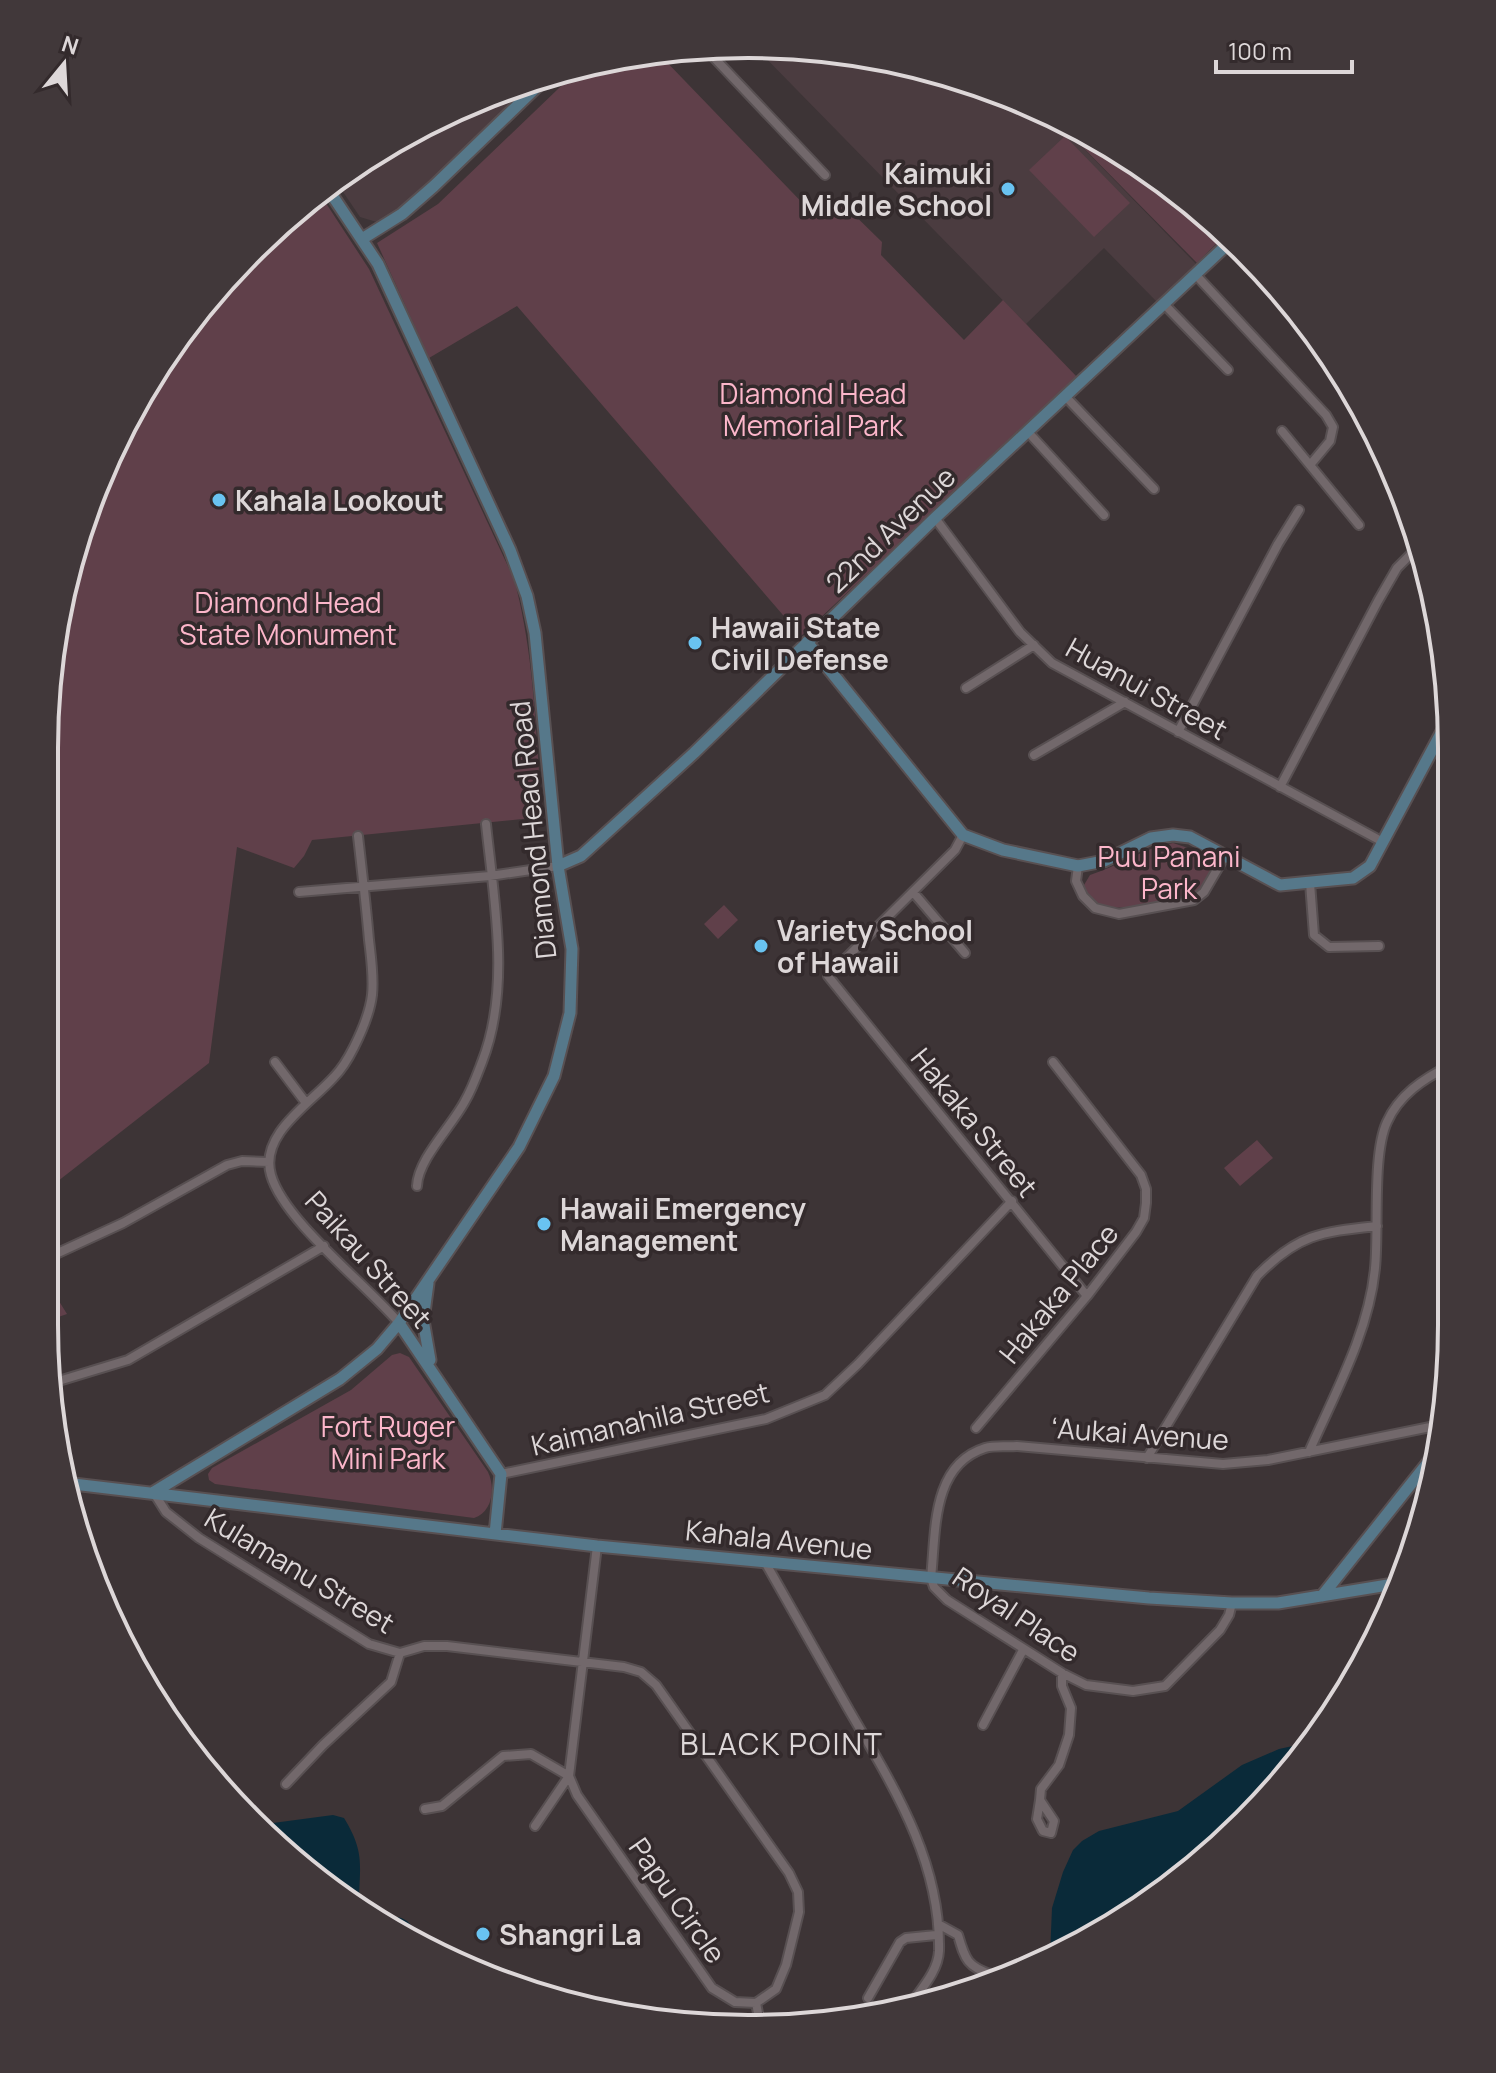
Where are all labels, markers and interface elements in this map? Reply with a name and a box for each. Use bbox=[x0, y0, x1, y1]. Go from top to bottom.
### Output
north arrow bbox=[24, 24, 104, 104]
scale bar bbox=[1216, 24, 1352, 74]
text: N bbox=[58, 28, 82, 62]
text: 100 m bbox=[1228, 34, 1292, 67]
place label: Kaimuki Middle School bbox=[801, 154, 992, 224]
marker: Kaimuki Middle School bbox=[999, 180, 1017, 198]
park label: Diamond Head Memorial Park bbox=[719, 374, 907, 444]
street label: 22nd Avenue bbox=[817, 457, 963, 601]
place label: Kahala Lookout bbox=[235, 481, 444, 519]
marker: Kahala Lookout bbox=[210, 491, 228, 509]
park label: Diamond Head State Monument bbox=[179, 583, 397, 653]
place label: Hawaii State Civil Defense bbox=[711, 608, 889, 678]
street label: Huanui Street bbox=[1060, 628, 1234, 748]
marker: Hawaii State Civil Defense bbox=[686, 634, 704, 652]
street label: Diamond Head Road bbox=[500, 699, 564, 961]
park label: Puu Panani Park bbox=[1098, 837, 1240, 907]
place label: Variety School of Hawaii bbox=[777, 911, 973, 981]
marker: Variety School of Hawaii bbox=[752, 937, 770, 955]
street label: Hakaka Street bbox=[903, 1040, 1047, 1204]
street label: Paikau Street bbox=[297, 1182, 441, 1336]
place label: Hawaii Emergency Management bbox=[560, 1189, 806, 1259]
marker: Hawaii Emergency Management bbox=[535, 1215, 553, 1233]
street label: Hakaka Place bbox=[990, 1215, 1126, 1371]
street label: Kaimanahila Street bbox=[527, 1372, 773, 1464]
park label: Fort Ruger Mini Park bbox=[321, 1407, 455, 1477]
street label: ʻAukai Avenue bbox=[1050, 1408, 1230, 1458]
street label: Kulamanu Street bbox=[198, 1498, 402, 1642]
street label: Kahala Avenue bbox=[684, 1510, 874, 1568]
street label: Royal Place bbox=[946, 1557, 1088, 1671]
district label: BLACK POINT bbox=[680, 1723, 884, 1764]
street label: Papu Circle bbox=[621, 1830, 735, 1970]
place label: Shangri La bbox=[499, 1915, 642, 1953]
marker: Shangri La bbox=[474, 1925, 492, 1943]

